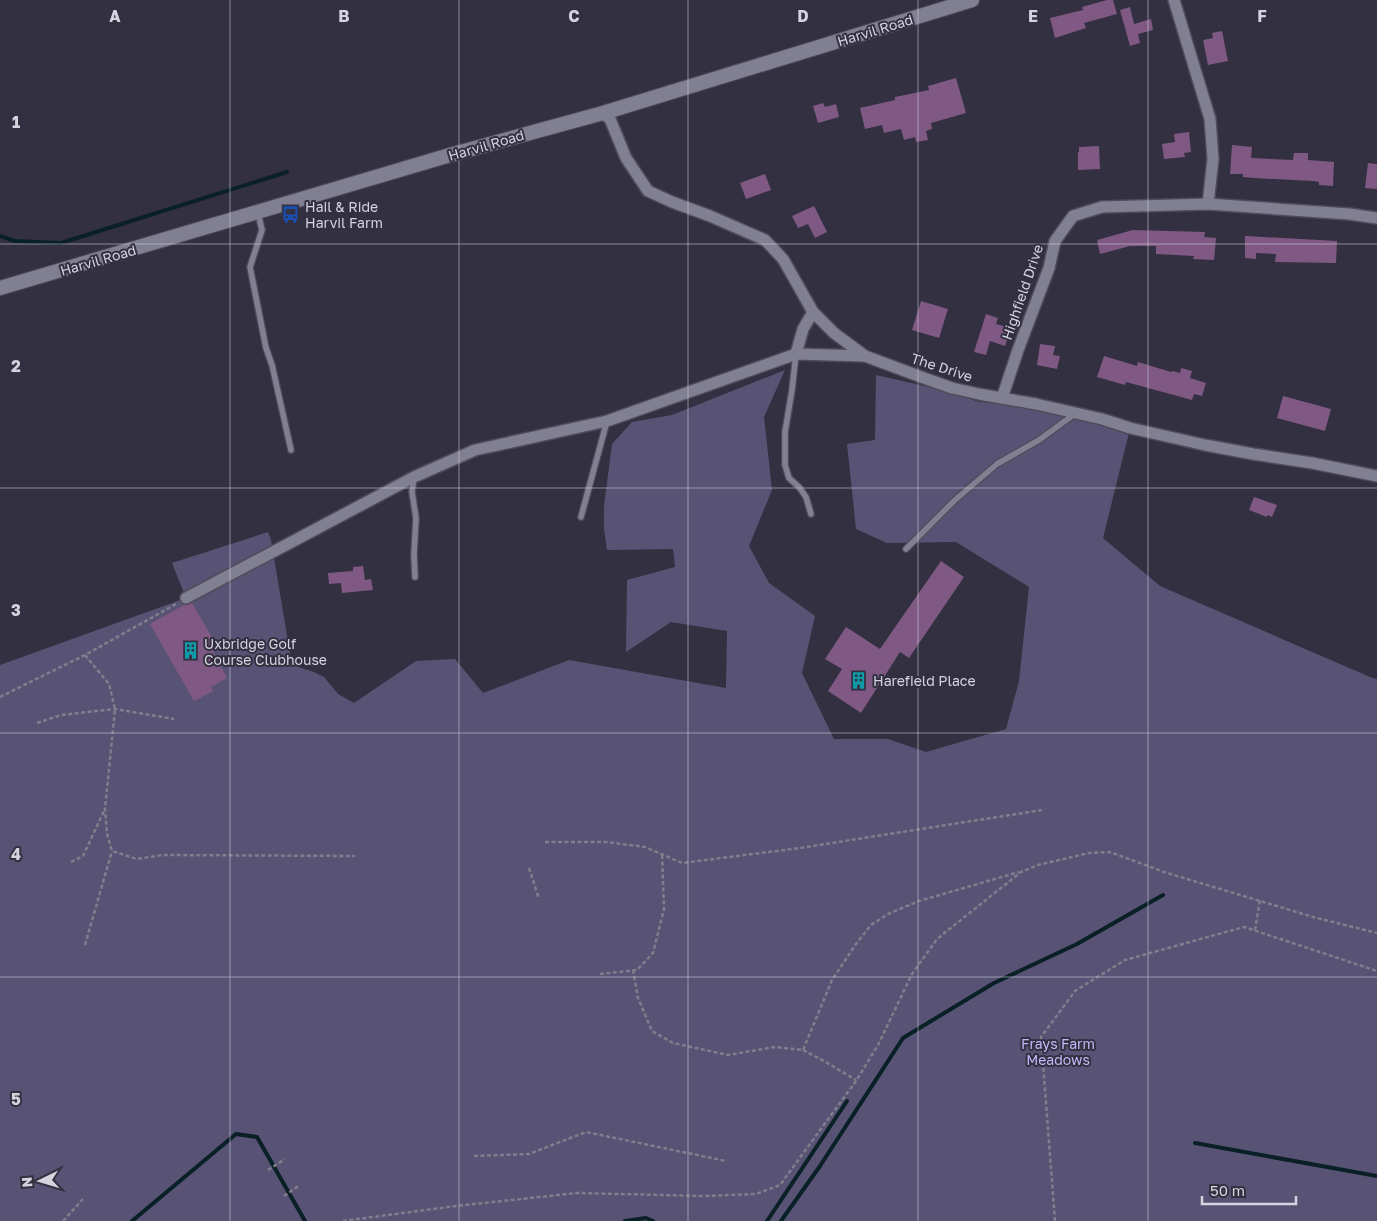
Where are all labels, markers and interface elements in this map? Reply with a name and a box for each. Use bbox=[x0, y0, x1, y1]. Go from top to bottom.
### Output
text: A bbox=[109, 6, 121, 26]
text: B bbox=[338, 6, 350, 26]
text: C bbox=[568, 6, 580, 26]
text: D bbox=[797, 6, 809, 26]
text: E bbox=[1028, 6, 1038, 26]
text: F bbox=[1257, 6, 1267, 26]
street label: Harvil Road bbox=[835, 10, 915, 50]
text: 1 bbox=[12, 112, 20, 132]
street label: Harvil Road bbox=[446, 126, 526, 164]
place label: Hail & Ride Harvil Farm bbox=[305, 198, 383, 231]
bus stop icon: Hail & Ride Harvil Farm bbox=[281, 204, 301, 224]
street label: Harvil Road bbox=[58, 241, 138, 279]
street label: Highfield Drive bbox=[998, 242, 1046, 342]
street label: The Drive bbox=[909, 349, 975, 385]
text: 2 bbox=[11, 356, 21, 376]
text: 3 bbox=[11, 600, 21, 620]
place label: Uxbridge Golf Course Clubhouse bbox=[204, 635, 327, 668]
building icon: Uxbridge Golf Course Clubhouse bbox=[180, 641, 200, 661]
building icon: Harefield Place bbox=[849, 670, 869, 690]
place label: Harefield Place bbox=[873, 672, 976, 689]
text: 4 bbox=[11, 844, 21, 864]
park label: Frays Farm Meadows bbox=[1021, 1035, 1095, 1068]
text: 5 bbox=[11, 1089, 21, 1109]
north arrow bbox=[15, 1156, 65, 1206]
scale bar bbox=[1202, 1174, 1296, 1206]
text: N bbox=[18, 1176, 35, 1188]
text: 50 m bbox=[1210, 1181, 1245, 1199]

